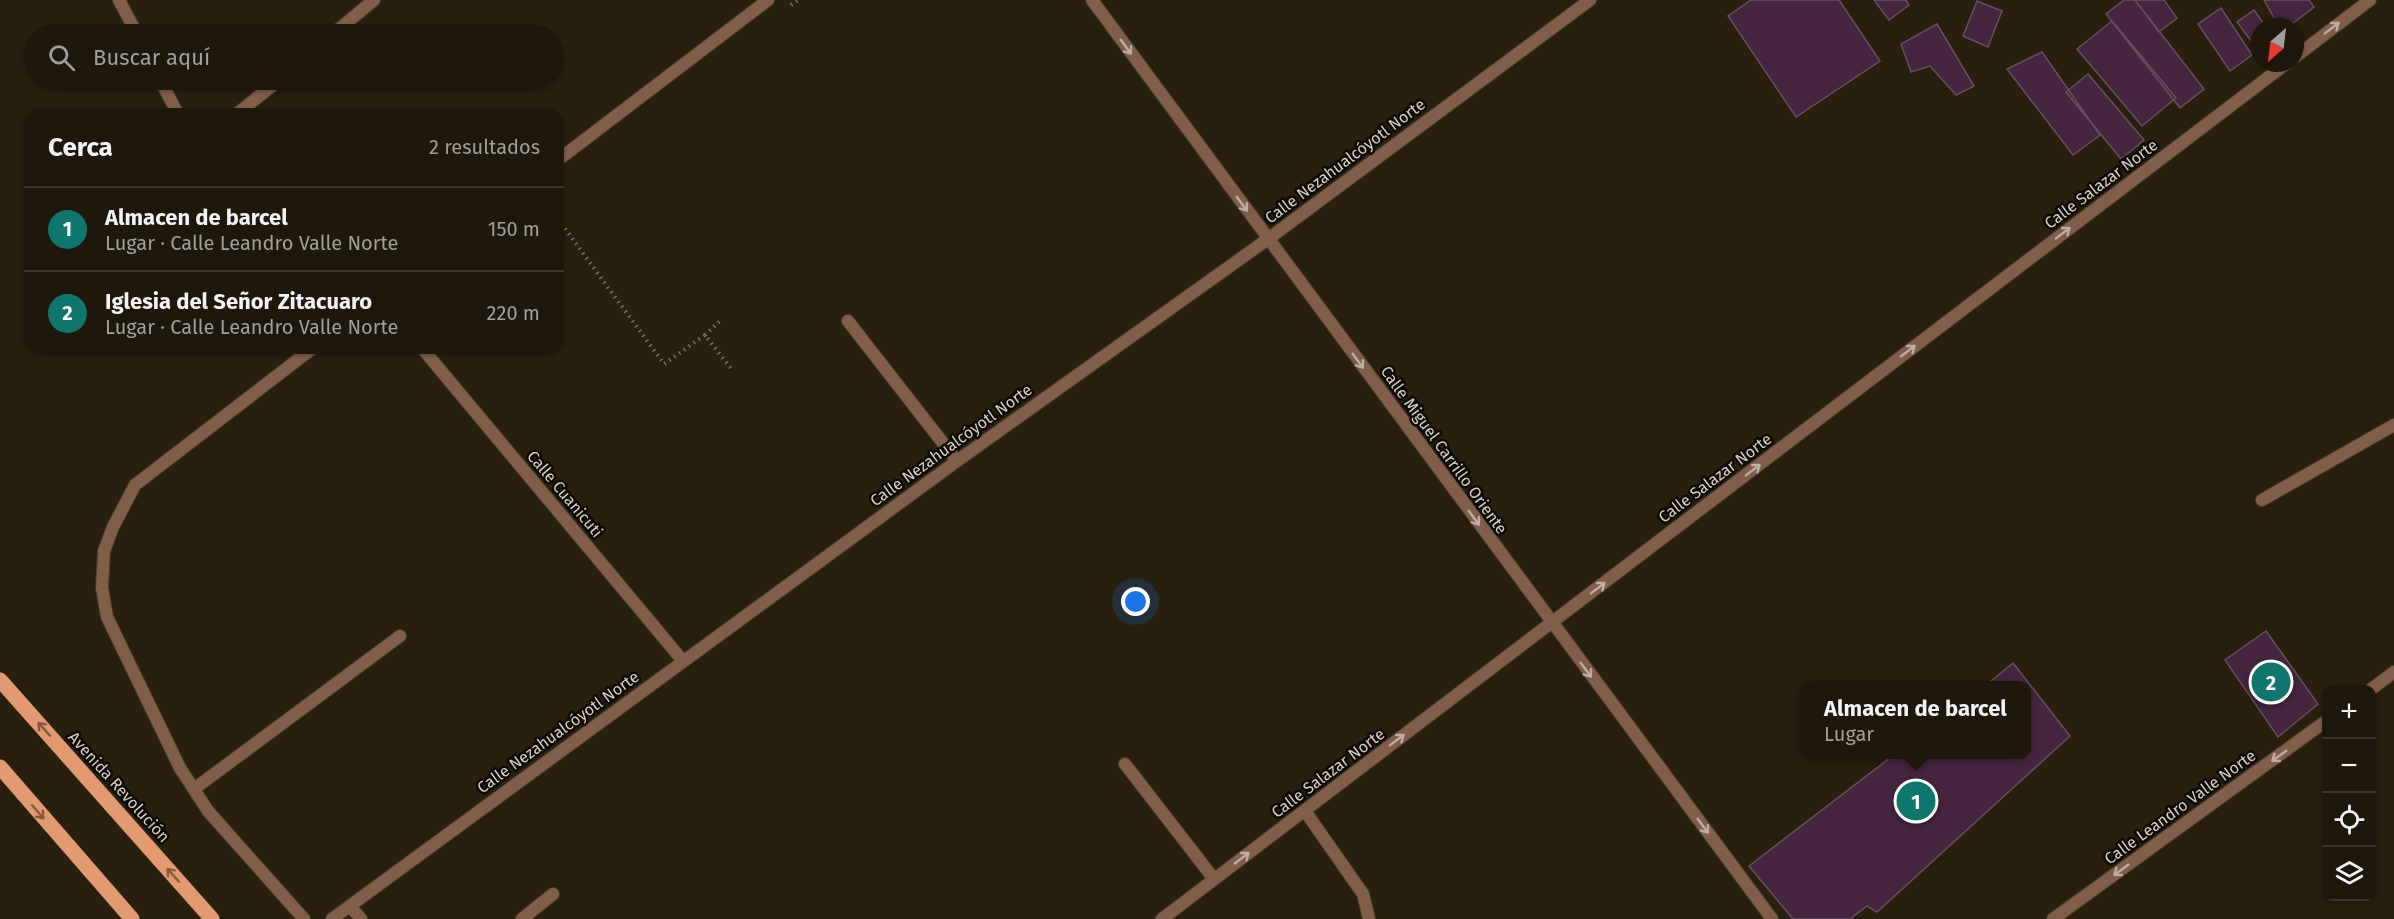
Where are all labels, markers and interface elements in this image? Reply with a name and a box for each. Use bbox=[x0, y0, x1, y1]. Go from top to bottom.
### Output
north arrow bbox=[2250, 18, 2304, 72]
one-way arrow bbox=[2324, 22, 2340, 35]
search box bbox=[24, 24, 564, 90]
one-way arrow bbox=[1120, 39, 1133, 55]
icon: search bbox=[45, 41, 78, 74]
text: Buscar aquí bbox=[93, 44, 210, 71]
street label: Calle Nezahualcóyotl Norte bbox=[1261, 95, 1429, 227]
text: Cerca bbox=[48, 132, 113, 163]
text: 2 resultados bbox=[429, 135, 540, 159]
street label: Calle Salazar Norte bbox=[2041, 135, 2161, 233]
one-way arrow bbox=[1236, 195, 1248, 211]
text: Almacen de barcel bbox=[105, 204, 288, 231]
text: 1 bbox=[63, 217, 72, 241]
text: 150 m bbox=[488, 217, 540, 241]
one-way arrow bbox=[2055, 227, 2071, 240]
text: Lugar · Calle Leandro Valle Norte bbox=[105, 231, 398, 255]
text: Iglesia del Señor Zitacuaro bbox=[105, 288, 372, 315]
text: 2 bbox=[62, 301, 73, 325]
text: 220 m bbox=[487, 301, 540, 325]
text: Lugar · Calle Leandro Valle Norte bbox=[105, 315, 398, 339]
one-way arrow bbox=[1900, 345, 1916, 358]
one-way arrow bbox=[1352, 352, 1364, 368]
street label: Calle Miguel Carrillo Oriente bbox=[1377, 362, 1511, 538]
street label: Calle Nezahualcóyotl Norte bbox=[866, 380, 1036, 510]
street label: Calle Salazar Norte bbox=[1655, 429, 1775, 527]
street label: Calle Cuanicuti bbox=[523, 447, 607, 541]
one-way arrow bbox=[1744, 463, 1760, 476]
one-way arrow bbox=[1467, 509, 1480, 525]
one-way arrow bbox=[1589, 581, 1605, 594]
your location bbox=[1121, 587, 1150, 616]
pin: 2 bbox=[2252, 660, 2290, 704]
one-way arrow bbox=[1579, 662, 1592, 678]
street label: Calle Nezahualcóyotl Norte bbox=[473, 667, 643, 797]
popup bbox=[1800, 681, 2031, 759]
map controls bbox=[2322, 685, 2376, 901]
button: + bbox=[2322, 685, 2376, 739]
text: Almacen de barcel bbox=[1824, 695, 2007, 722]
one-way arrow bbox=[37, 722, 51, 737]
text: Lugar bbox=[1824, 722, 1874, 746]
street label: Calle Salazar Norte bbox=[1268, 724, 1388, 822]
street label: Avenida Revolución bbox=[64, 728, 174, 846]
one-way arrow bbox=[1389, 734, 1405, 747]
button: − bbox=[2322, 739, 2376, 793]
street label: Calle Leandro Valle Norte bbox=[2101, 746, 2259, 868]
one-way arrow bbox=[2272, 749, 2288, 762]
pin: 1 bbox=[1896, 778, 1936, 824]
button: locate bbox=[2322, 793, 2376, 847]
one-way arrow bbox=[31, 804, 45, 819]
one-way arrow bbox=[1696, 818, 1709, 834]
button: layers bbox=[2322, 847, 2376, 901]
one-way arrow bbox=[1234, 852, 1250, 865]
one-way arrow bbox=[2114, 864, 2130, 876]
one-way arrow bbox=[166, 868, 180, 883]

